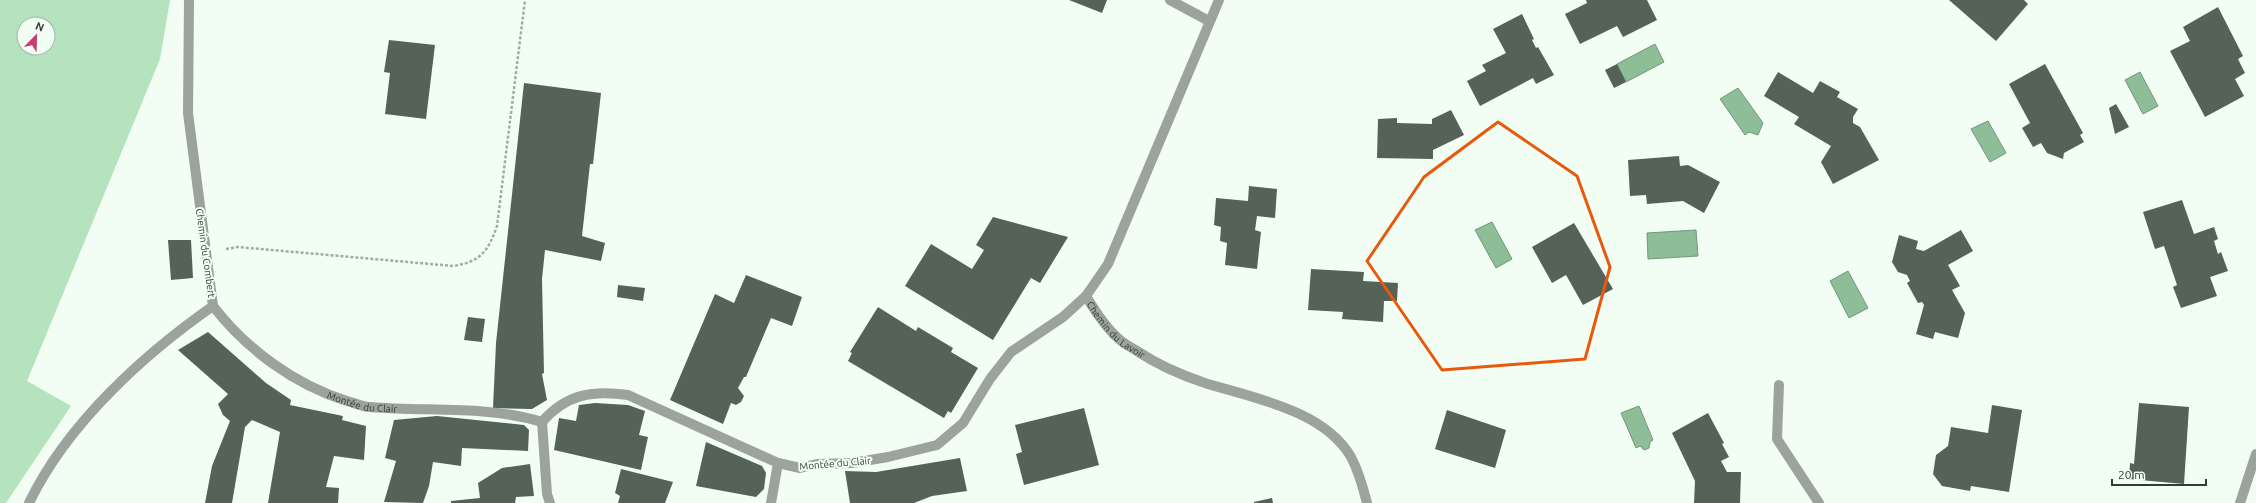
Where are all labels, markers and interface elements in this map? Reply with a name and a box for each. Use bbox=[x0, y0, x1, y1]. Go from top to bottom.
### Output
north arrow bbox=[16, 16, 56, 56]
text: N bbox=[34, 20, 46, 34]
street label: Chemin du Combert bbox=[194, 208, 217, 298]
street label: Chemin du Lavoir bbox=[1085, 299, 1147, 361]
street label: Montée du Clair bbox=[326, 389, 398, 415]
street label: Montée du Clair bbox=[799, 455, 871, 472]
scale bar bbox=[2112, 461, 2206, 487]
text: 20 m bbox=[2118, 468, 2145, 481]

